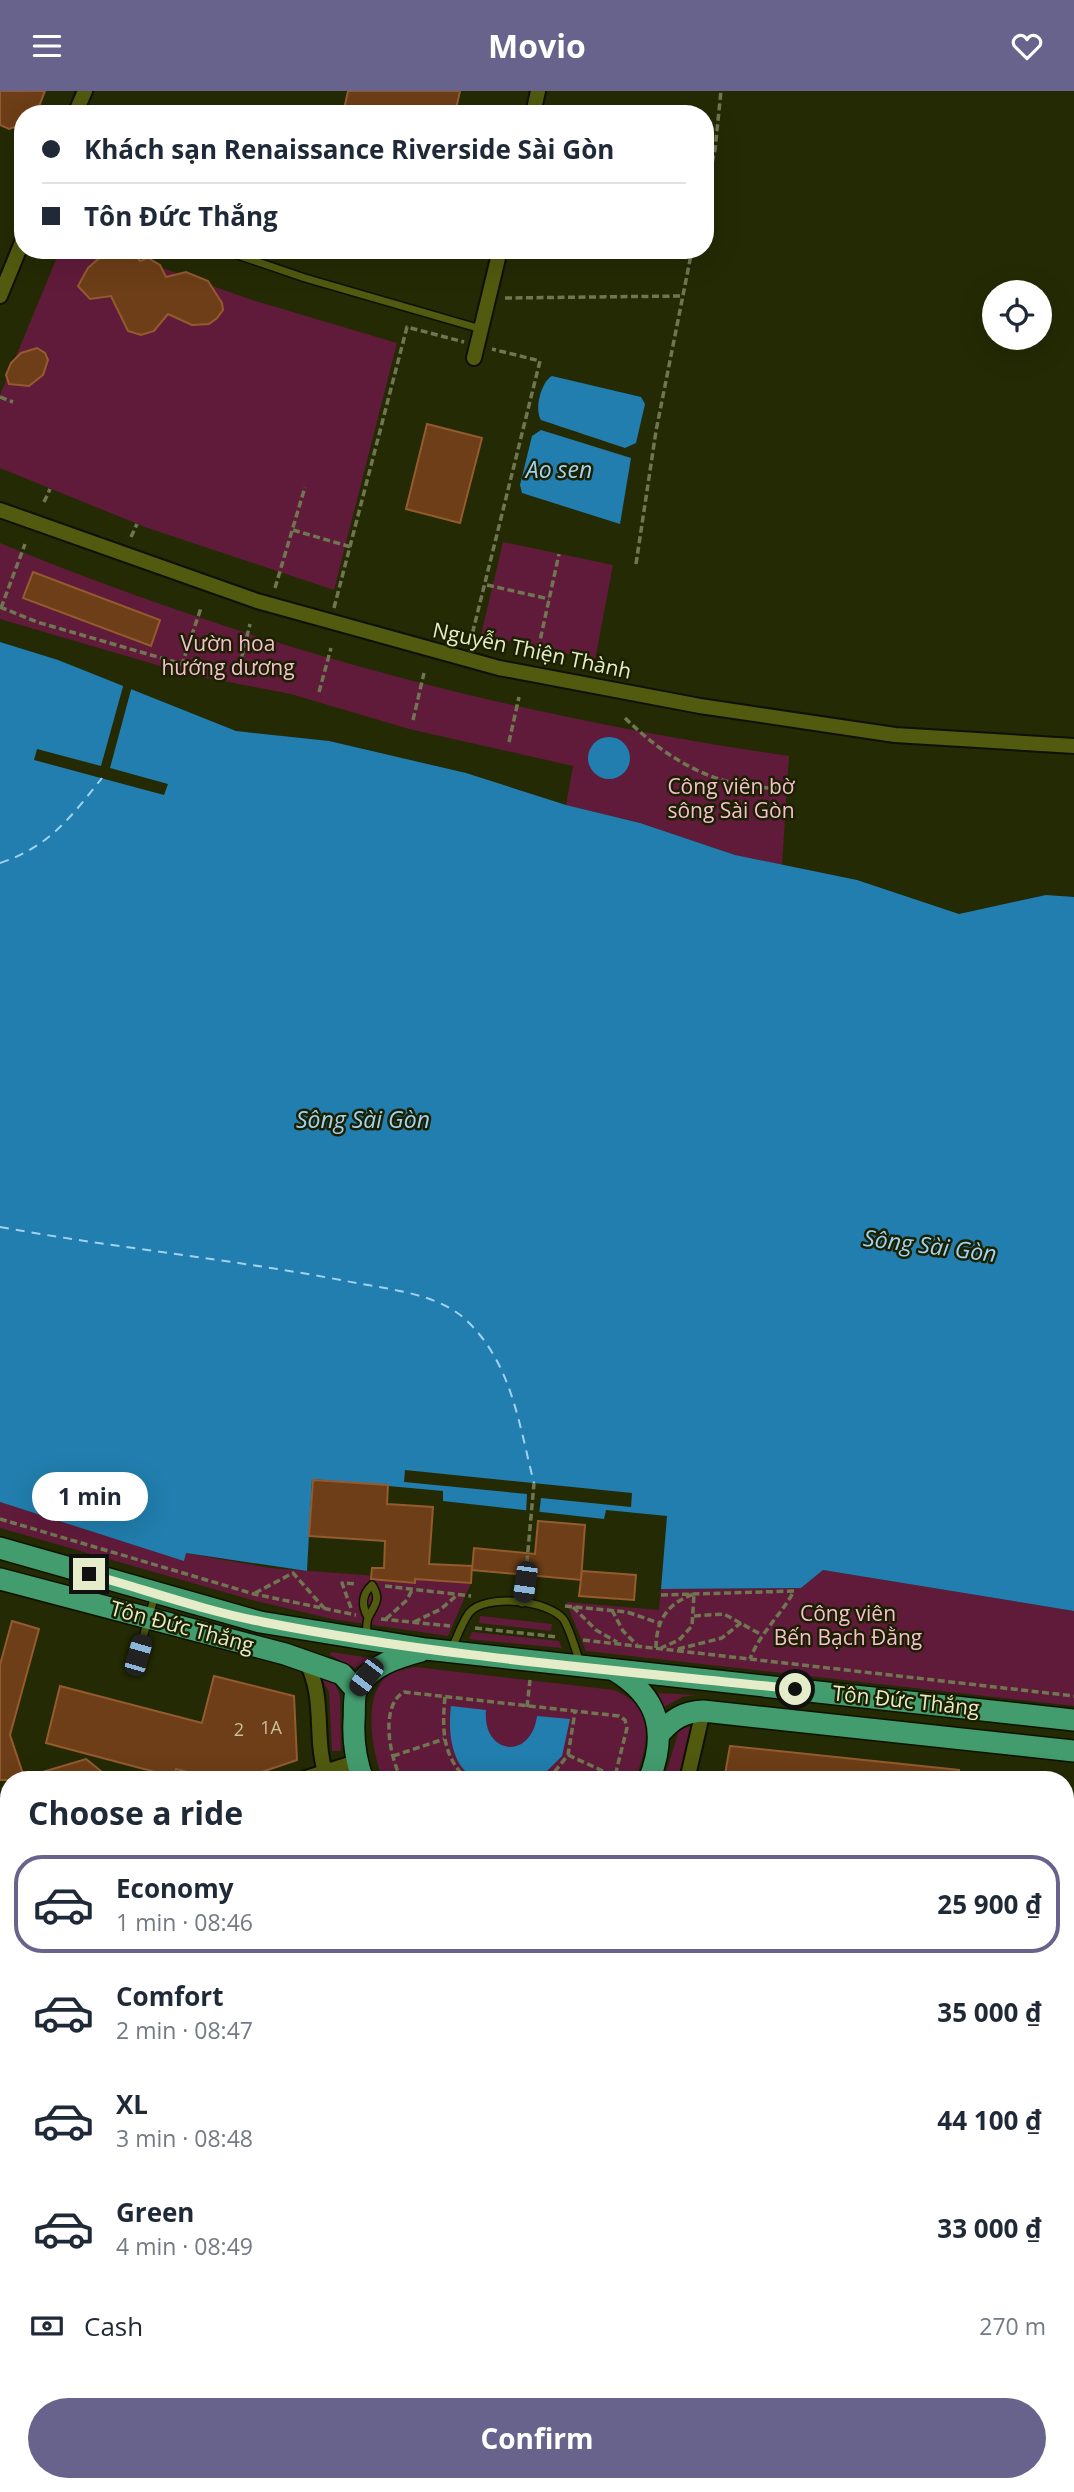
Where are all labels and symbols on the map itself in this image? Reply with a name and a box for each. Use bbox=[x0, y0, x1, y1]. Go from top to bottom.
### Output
water label: Ao sen bbox=[524, 453, 592, 485]
street label: Nguyễn Thiện Thành bbox=[430, 615, 634, 685]
park label: Vườn hoa hướng dương bbox=[161, 629, 295, 681]
park label: Công viên bờ sông Sài Gòn bbox=[667, 772, 796, 824]
water label: Sông Sài Gòn bbox=[296, 1103, 430, 1135]
water label: Sông Sài Gòn bbox=[862, 1221, 999, 1269]
callout: 1 min bbox=[31, 1473, 147, 1521]
route end bbox=[73, 1558, 105, 1590]
car bbox=[512, 1560, 539, 1604]
street label: Tôn Đức Thắng bbox=[107, 1593, 257, 1659]
park label: Công viên Bến Bạch Đằng bbox=[774, 1599, 922, 1651]
car bbox=[123, 1632, 154, 1678]
car bbox=[345, 1654, 388, 1700]
route start bbox=[779, 1673, 811, 1705]
street label: Tôn Ðức Thắng bbox=[831, 1678, 981, 1722]
house number: 1A bbox=[260, 1715, 282, 1739]
house number: 2 bbox=[234, 1717, 244, 1741]

